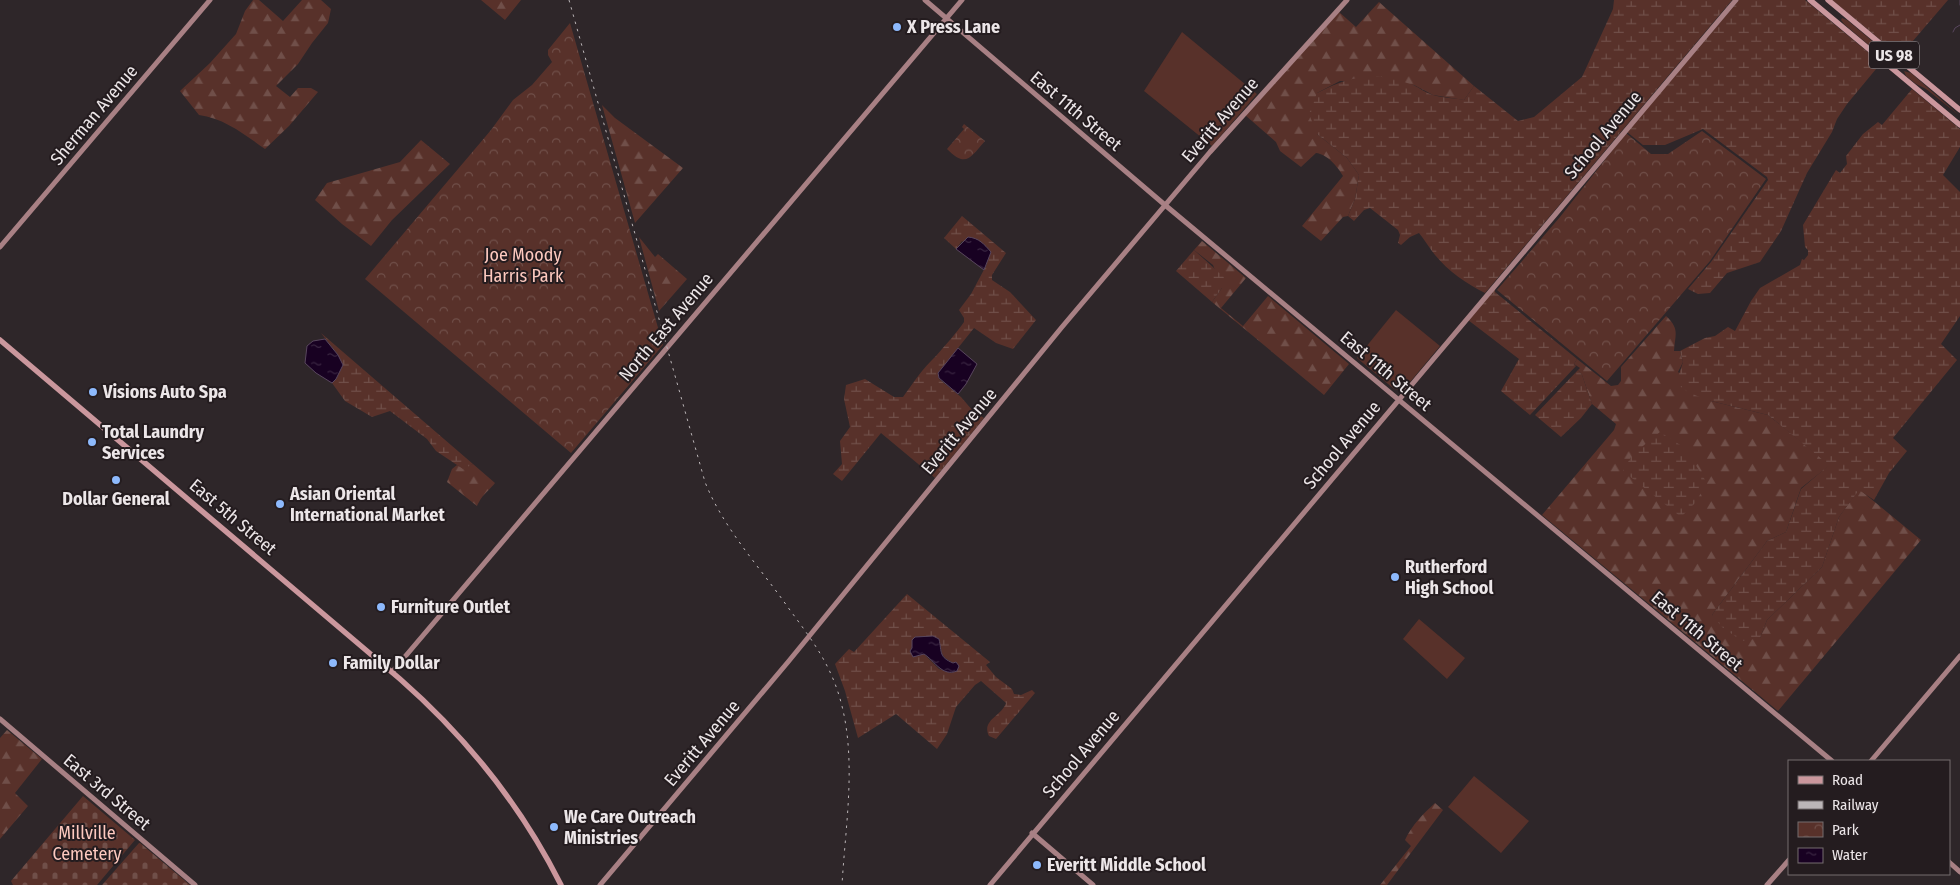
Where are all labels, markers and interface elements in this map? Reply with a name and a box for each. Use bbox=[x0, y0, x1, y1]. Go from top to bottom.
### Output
place label: X Press Lane bbox=[906, 16, 1000, 38]
marker: X Press Lane bbox=[891, 21, 903, 33]
road number: US 98 bbox=[1869, 42, 1919, 68]
street label: Sherman Avenue bbox=[46, 60, 142, 170]
street label: East 11th Street bbox=[1026, 66, 1126, 156]
street label: Everitt Avenue bbox=[1177, 73, 1263, 167]
street label: School Avenue bbox=[1560, 86, 1646, 183]
park label: Joe Moody Harris Park bbox=[483, 244, 564, 287]
street label: North East Avenue bbox=[614, 268, 718, 386]
street label: East 11th Street bbox=[1336, 326, 1436, 416]
place label: Visions Auto Spa bbox=[102, 381, 227, 403]
street label: Everitt Avenue bbox=[917, 383, 1002, 479]
marker: Visions Auto Spa bbox=[87, 386, 99, 398]
street label: School Avenue bbox=[1299, 396, 1385, 493]
place label: Total Laundry Services bbox=[102, 421, 204, 464]
marker: Total Laundry Services bbox=[86, 436, 98, 448]
marker: Dollar General bbox=[110, 474, 122, 486]
street label: East 5th Street bbox=[185, 474, 281, 560]
place label: Asian Oriental International Market bbox=[289, 483, 445, 526]
place label: Dollar General bbox=[62, 488, 170, 510]
marker: Asian Oriental International Market bbox=[274, 498, 286, 510]
place label: Rutherford High School bbox=[1405, 556, 1493, 599]
marker: Rutherford High School bbox=[1389, 571, 1401, 583]
street label: East 11th Street bbox=[1647, 586, 1747, 676]
place label: Furniture Outlet bbox=[391, 596, 511, 618]
marker: Furniture Outlet bbox=[375, 601, 387, 613]
place label: Family Dollar bbox=[343, 652, 440, 674]
marker: Family Dollar bbox=[327, 657, 339, 669]
street label: Everitt Avenue bbox=[660, 695, 745, 791]
street label: School Avenue bbox=[1038, 705, 1124, 802]
street label: East 3rd Street bbox=[59, 749, 155, 835]
legend bbox=[1788, 760, 1950, 875]
text: Road bbox=[1832, 771, 1863, 789]
text: Railway bbox=[1832, 796, 1879, 814]
place label: We Care Outreach Ministries bbox=[564, 806, 696, 849]
marker: We Care Outreach Ministries bbox=[548, 821, 560, 833]
text: Park bbox=[1832, 821, 1859, 839]
park label: Millville Cemetery bbox=[52, 822, 122, 865]
text: Water bbox=[1832, 846, 1868, 864]
place label: Everitt Middle School bbox=[1047, 854, 1206, 876]
marker: Everitt Middle School bbox=[1031, 859, 1043, 871]

